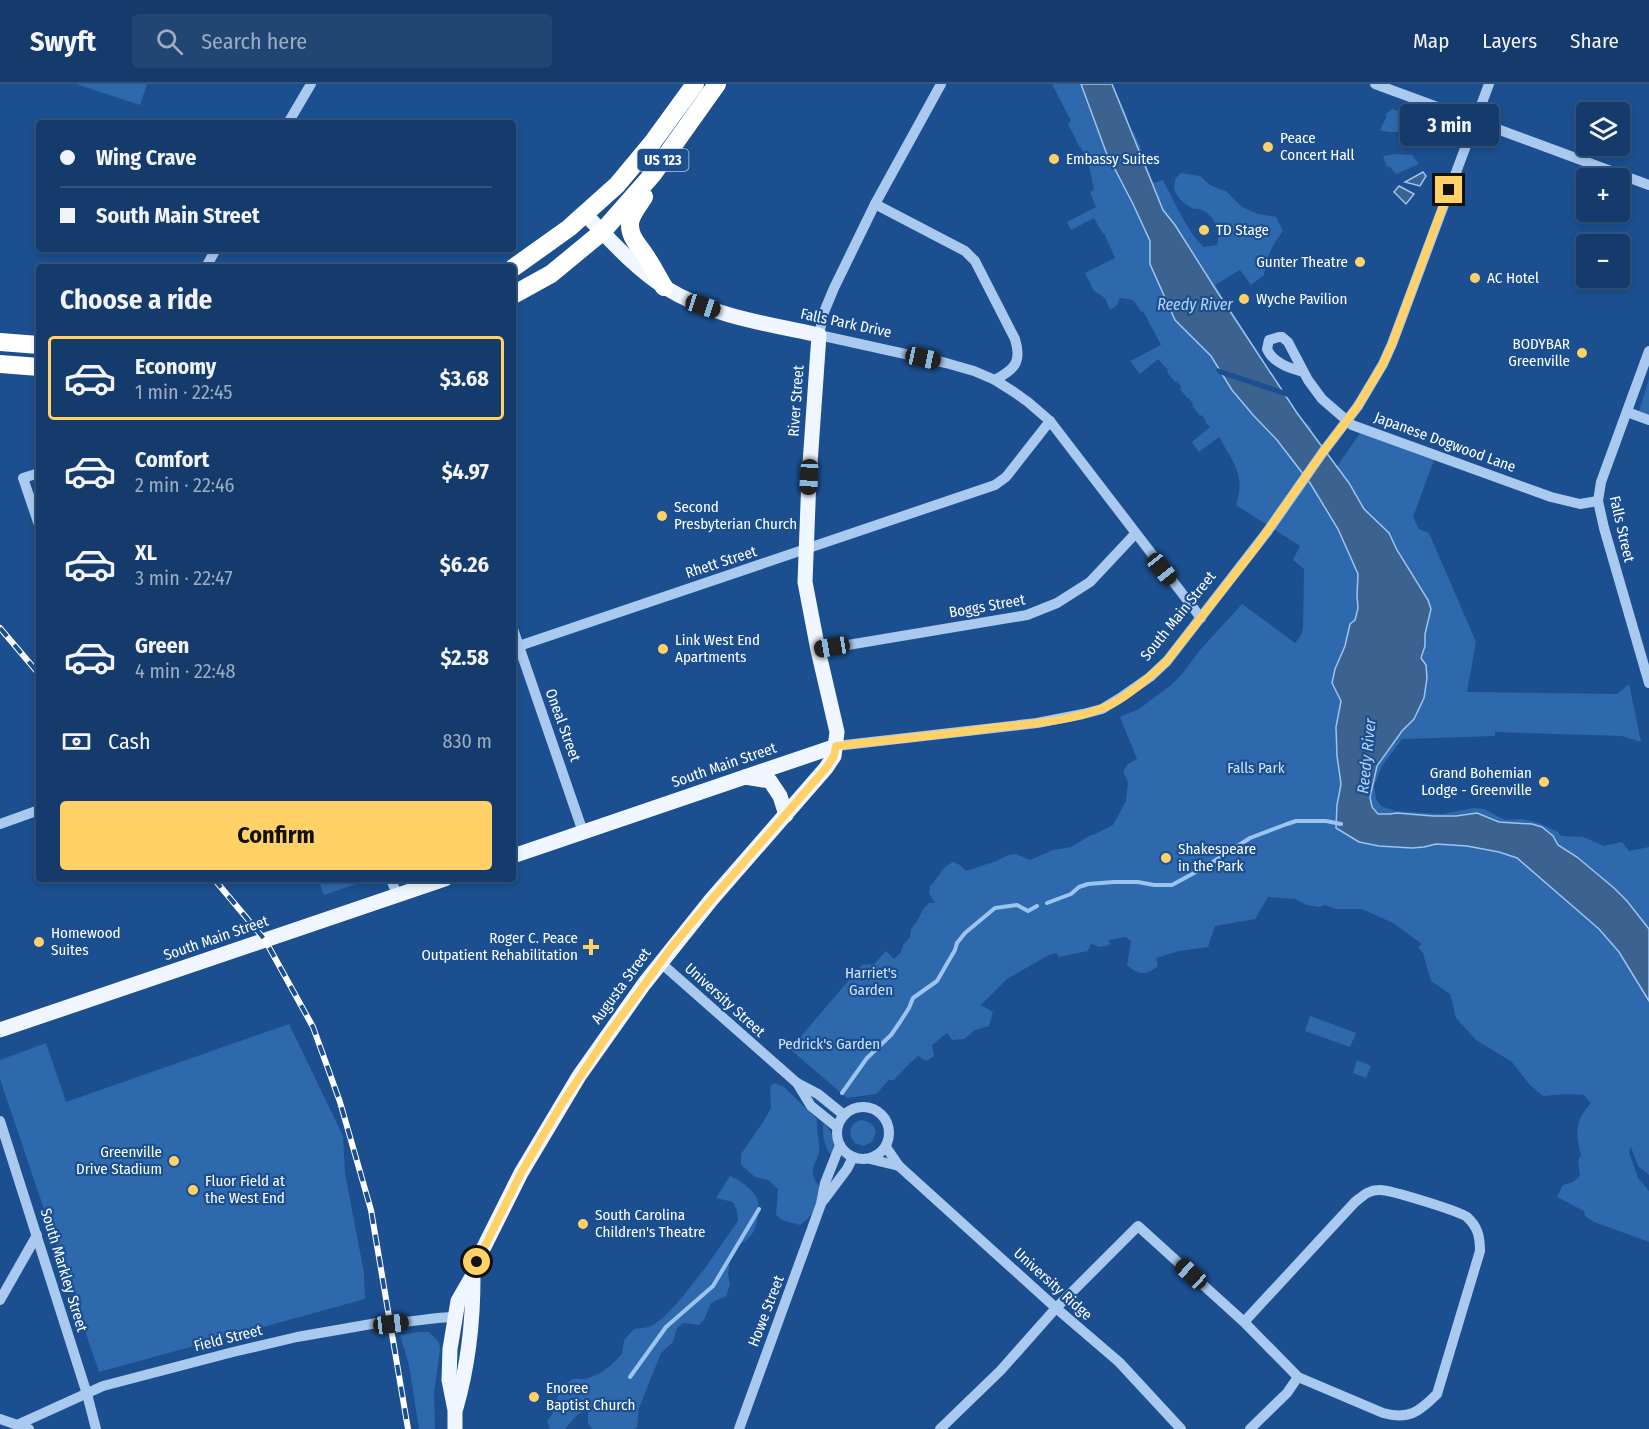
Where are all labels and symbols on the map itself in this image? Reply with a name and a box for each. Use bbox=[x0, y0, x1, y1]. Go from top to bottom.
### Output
callout: 3 min bbox=[1400, 103, 1498, 145]
place label: Peace Concert Hall bbox=[1280, 129, 1355, 164]
marker: Peace Concert Hall bbox=[1261, 140, 1275, 154]
road number: US 123 bbox=[638, 149, 688, 171]
place label: Embassy Suites bbox=[1066, 150, 1160, 168]
marker: Embassy Suites bbox=[1047, 152, 1061, 166]
route end bbox=[1435, 176, 1462, 203]
place label: TD Stage bbox=[1216, 221, 1269, 239]
marker: TD Stage bbox=[1197, 223, 1211, 237]
place label: Gunter Theatre bbox=[1256, 253, 1348, 271]
marker: Gunter Theatre bbox=[1353, 255, 1367, 269]
place label: AC Hotel bbox=[1487, 269, 1539, 287]
marker: AC Hotel bbox=[1468, 271, 1482, 285]
place label: Wyche Pavilion bbox=[1256, 290, 1347, 308]
car bbox=[683, 292, 723, 320]
marker: Wyche Pavilion bbox=[1237, 292, 1251, 306]
water label: Reedy River bbox=[1157, 295, 1233, 314]
street label: Falls Park Drive bbox=[799, 305, 893, 341]
place label: BODYBAR Greenville bbox=[1508, 335, 1570, 370]
car bbox=[904, 345, 942, 371]
marker: BODYBAR Greenville bbox=[1575, 346, 1589, 360]
street label: River Street bbox=[785, 365, 807, 437]
street label: Japanese Dogwood Lane bbox=[1372, 408, 1518, 476]
car bbox=[799, 459, 819, 495]
street label: Falls Street bbox=[1606, 494, 1638, 564]
place label: Second Presbyterian Church bbox=[674, 498, 797, 533]
marker: Second Presbyterian Church bbox=[655, 509, 669, 523]
street label: Rhett Street bbox=[683, 542, 759, 582]
car bbox=[1144, 549, 1180, 589]
street label: South Main Street bbox=[1137, 568, 1220, 664]
street label: Boggs Street bbox=[948, 590, 1027, 622]
place label: Link West End Apartments bbox=[675, 631, 760, 666]
car bbox=[813, 635, 851, 659]
marker: Link West End Apartments bbox=[656, 642, 670, 656]
street label: Oneal Street bbox=[542, 686, 585, 764]
water label: Reedy River bbox=[1353, 717, 1380, 795]
street label: South Main Street bbox=[669, 739, 779, 791]
park label: Falls Park bbox=[1227, 759, 1285, 777]
place label: Grand Bohemian Lodge - Greenville bbox=[1421, 764, 1532, 799]
marker: Grand Bohemian Lodge - Greenville bbox=[1537, 775, 1551, 789]
place label: Shakespeare in the Park bbox=[1178, 840, 1256, 875]
marker: Shakespeare in the Park bbox=[1159, 851, 1173, 865]
street label: South Main Street bbox=[161, 912, 271, 964]
place label: Homewood Suites bbox=[51, 924, 121, 959]
place label: Roger C. Peace Outpatient Rehabilitation bbox=[421, 929, 578, 964]
marker: Homewood Suites bbox=[32, 935, 46, 949]
marker: Roger C. Peace Outpatient Rehabilitation bbox=[582, 938, 600, 956]
street label: Augusta Street bbox=[587, 944, 655, 1027]
street label: University Street bbox=[681, 959, 769, 1041]
park label: Harriet's Garden bbox=[845, 964, 897, 999]
park label: Pedrick's Garden bbox=[778, 1035, 880, 1053]
place label: Greenville Drive Stadium bbox=[76, 1143, 162, 1178]
marker: Greenville Drive Stadium bbox=[167, 1154, 181, 1168]
place label: Fluor Field at the West End bbox=[205, 1172, 285, 1207]
marker: Fluor Field at the West End bbox=[186, 1183, 200, 1197]
street label: South Markley Street bbox=[37, 1206, 91, 1334]
place label: South Carolina Children's Theatre bbox=[595, 1206, 705, 1241]
marker: South Carolina Children's Theatre bbox=[576, 1217, 590, 1231]
street label: University Ridge bbox=[1010, 1244, 1096, 1324]
route start bbox=[463, 1248, 490, 1275]
car bbox=[1172, 1255, 1210, 1293]
street label: Howe Street bbox=[744, 1273, 788, 1349]
car bbox=[372, 1313, 410, 1335]
street label: Field Street bbox=[192, 1321, 264, 1355]
place label: Enoree Baptist Church bbox=[546, 1379, 635, 1414]
marker: Enoree Baptist Church bbox=[527, 1390, 541, 1404]

